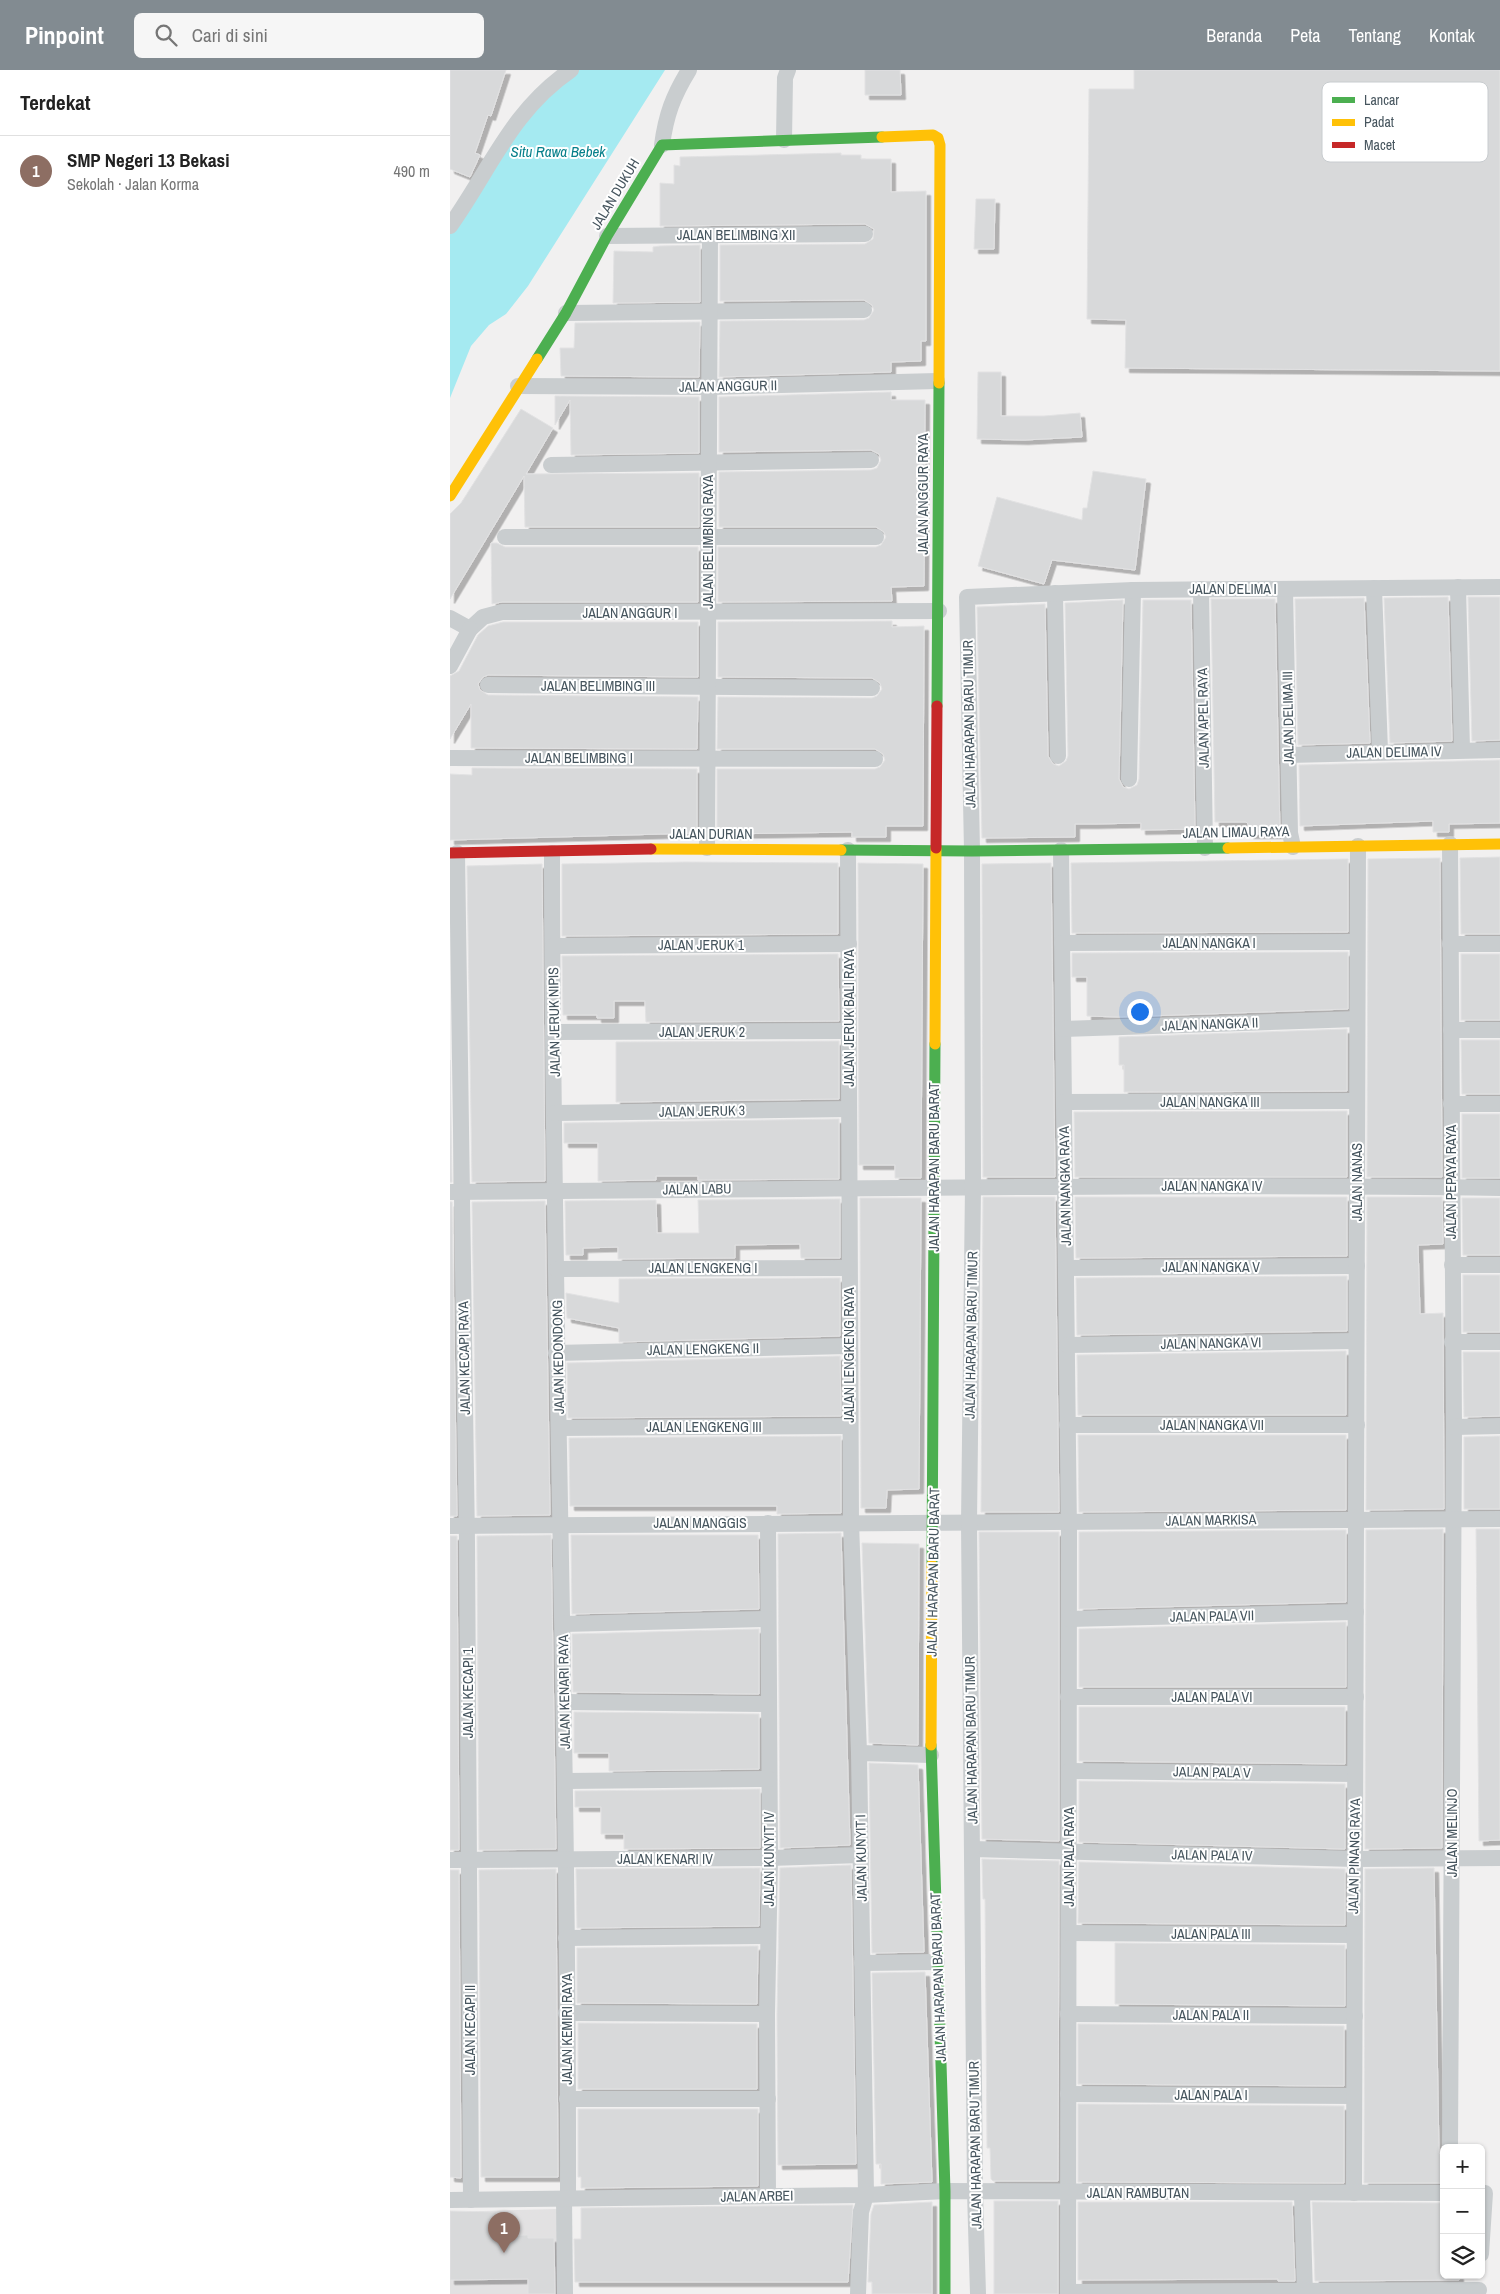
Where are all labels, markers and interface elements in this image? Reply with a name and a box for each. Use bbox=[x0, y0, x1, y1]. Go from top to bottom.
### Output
search box bbox=[134, 13, 484, 58]
text: Pinpoint bbox=[25, 19, 104, 51]
icon: search bbox=[152, 21, 180, 49]
text: Cari di sini bbox=[192, 22, 268, 48]
text: Beranda bbox=[1206, 23, 1262, 48]
text: Peta bbox=[1290, 23, 1321, 48]
text: Tentang bbox=[1349, 23, 1401, 48]
text: Kontak bbox=[1429, 23, 1475, 48]
legend bbox=[1322, 82, 1488, 162]
text: Terdekat bbox=[20, 88, 91, 117]
text: Lancar bbox=[1364, 91, 1399, 109]
text: Padat bbox=[1364, 113, 1394, 131]
text: Macet bbox=[1364, 136, 1395, 154]
water label: Situ Rawa Bebek bbox=[510, 141, 606, 162]
text: SMP Negeri 13 Bekasi bbox=[67, 147, 230, 173]
street label: JALAN DUKUH bbox=[587, 155, 643, 233]
text: 1 bbox=[32, 160, 40, 182]
text: 490 m bbox=[394, 160, 430, 182]
text: Sekolah · Jalan Korma bbox=[67, 173, 199, 195]
street label: JALAN BELIMBING XII bbox=[677, 226, 795, 244]
street label: JALAN ANGGUR II bbox=[679, 376, 777, 396]
street label: JALAN ANGGUR RAYA bbox=[914, 433, 932, 555]
street label: JALAN BELIMBING RAYA bbox=[699, 475, 717, 609]
street label: JALAN DELIMA I bbox=[1189, 580, 1277, 598]
street label: JALAN ANGGUR I bbox=[582, 604, 678, 622]
street label: JALAN HARAPAN BARU TIMUR bbox=[959, 640, 979, 808]
street label: JALAN APEL RAYA bbox=[1193, 668, 1213, 768]
street label: JALAN DELIMA III bbox=[1278, 671, 1298, 765]
street label: JALAN BELIMBING III bbox=[541, 677, 655, 695]
street label: JALAN DELIMA IV bbox=[1346, 742, 1442, 762]
street label: JALAN BELIMBING I bbox=[525, 749, 633, 767]
street label: JALAN LIMAU RAYA bbox=[1182, 822, 1290, 842]
street label: JALAN DURIAN bbox=[670, 825, 752, 843]
street label: JALAN NANGKA I bbox=[1162, 934, 1256, 952]
street label: JALAN JERUK 1 bbox=[658, 936, 745, 954]
street label: JALAN JERUK BALI RAYA bbox=[840, 949, 858, 1087]
street label: JALAN JERUK NIPIS bbox=[544, 967, 564, 1077]
your location bbox=[1127, 999, 1153, 1025]
street label: JALAN NANGKA II bbox=[1162, 1013, 1258, 1035]
street label: JALAN JERUK 2 bbox=[659, 1023, 745, 1041]
street label: JALAN HARAPAN BARU BARAT bbox=[925, 1082, 943, 1252]
street label: JALAN NANGKA III bbox=[1160, 1093, 1260, 1111]
street label: JALAN JERUK 3 bbox=[659, 1101, 745, 1121]
street label: JALAN PEPAYA RAYA bbox=[1442, 1124, 1460, 1239]
street label: JALAN NANGKA RAYA bbox=[1055, 1126, 1075, 1246]
street label: JALAN NANAS bbox=[1348, 1142, 1366, 1221]
street label: JALAN NANGKA IV bbox=[1162, 1177, 1263, 1195]
street label: JALAN LABU bbox=[662, 1179, 732, 1199]
street label: JALAN HARAPAN BARU TIMUR bbox=[961, 1251, 981, 1419]
street label: JALAN NANGKA V bbox=[1162, 1258, 1260, 1276]
street label: JALAN LENGKENG I bbox=[648, 1259, 758, 1277]
street label: JALAN LENGKENG RAYA bbox=[840, 1287, 858, 1423]
street label: JALAN KEDONDONG bbox=[548, 1300, 568, 1414]
street label: JALAN KECAPI RAYA bbox=[454, 1301, 474, 1415]
street label: JALAN NANGKA VI bbox=[1160, 1333, 1262, 1353]
street label: JALAN LENGKENG II bbox=[647, 1339, 759, 1359]
street label: JALAN NANGKA VII bbox=[1160, 1416, 1264, 1434]
street label: JALAN LENGKENG III bbox=[646, 1418, 762, 1436]
street label: JALAN HARAPAN BARU BARAT bbox=[923, 1487, 943, 1657]
street label: JALAN MARKISA bbox=[1166, 1510, 1257, 1530]
street label: JALAN MANGGIS bbox=[653, 1514, 747, 1532]
street label: JALAN PALA VII bbox=[1170, 1606, 1254, 1626]
street label: JALAN KENARI RAYA bbox=[554, 1634, 574, 1749]
street label: JALAN KECAPI 1 bbox=[459, 1647, 477, 1738]
street label: JALAN HARAPAN BARU TIMUR bbox=[961, 1656, 981, 1824]
street label: JALAN PALA VI bbox=[1172, 1688, 1252, 1706]
street label: JALAN PALA V bbox=[1173, 1762, 1251, 1782]
street label: JALAN MELINJO bbox=[1443, 1789, 1461, 1877]
street label: JALAN PINANG RAYA bbox=[1344, 1798, 1364, 1914]
street label: JALAN PALA RAYA bbox=[1060, 1807, 1078, 1907]
street label: JALAN KUNYIT IV bbox=[760, 1811, 778, 1906]
street label: JALAN KUNYIT I bbox=[851, 1814, 871, 1902]
street label: JALAN PALA IV bbox=[1171, 1845, 1253, 1865]
street label: JALAN KENARI IV bbox=[617, 1850, 713, 1868]
street label: JALAN HARAPAN BARU BARAT bbox=[926, 1892, 950, 2062]
street label: JALAN PALA III bbox=[1171, 1925, 1251, 1943]
street label: JALAN KEMIRI RAYA bbox=[558, 1973, 576, 2085]
street label: JALAN KECAPI II bbox=[461, 1985, 479, 2075]
street label: JALAN PALA II bbox=[1173, 2006, 1249, 2024]
street label: JALAN HARAPAN BARU TIMUR bbox=[965, 2061, 985, 2229]
street label: JALAN PALA I bbox=[1174, 2086, 1248, 2104]
map controls bbox=[1440, 2144, 1485, 2279]
button: + bbox=[1440, 2144, 1485, 2189]
street label: JALAN RAMBUTAN bbox=[1087, 2184, 1189, 2202]
street label: JALAN ARBEI bbox=[720, 2186, 794, 2206]
button: − bbox=[1440, 2189, 1485, 2234]
pin: 1 bbox=[488, 2212, 520, 2253]
button: layers bbox=[1440, 2234, 1485, 2279]

